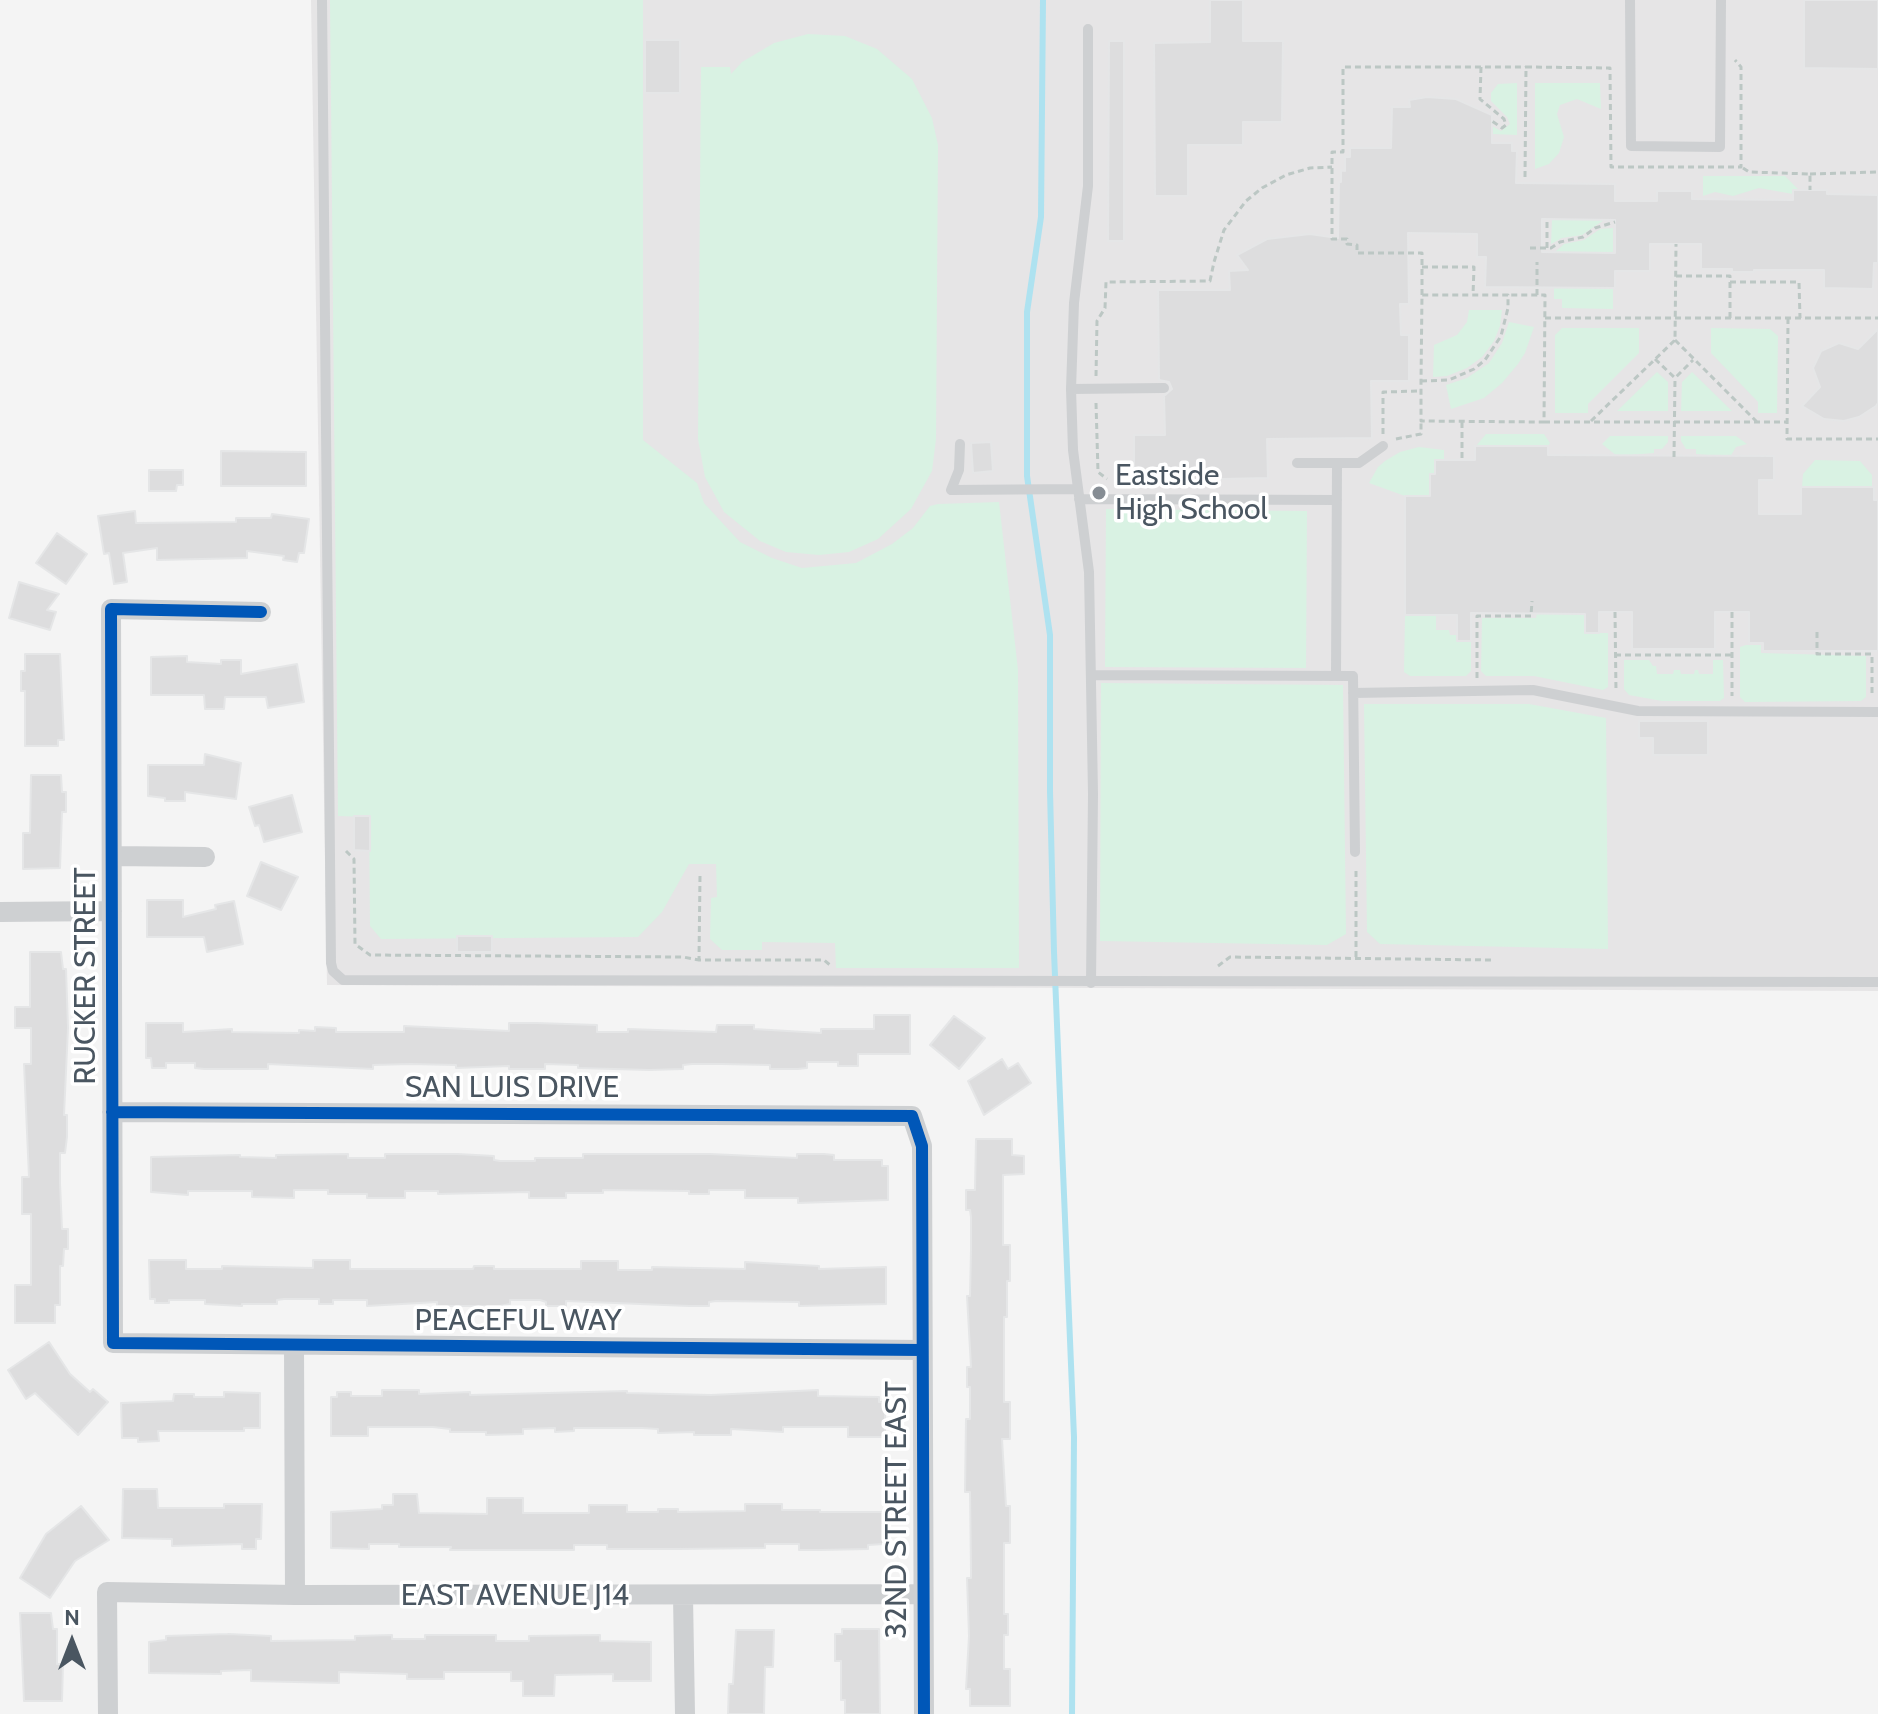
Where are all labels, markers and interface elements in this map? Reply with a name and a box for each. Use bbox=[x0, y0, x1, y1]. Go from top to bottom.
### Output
place label: Eastside High School bbox=[1115, 458, 1268, 528]
marker: Eastside High School bbox=[1090, 484, 1108, 502]
street label: RUCKER STREET bbox=[68, 867, 104, 1085]
street label: SAN LUIS DRIVE bbox=[405, 1070, 619, 1106]
street label: PEACEFUL WAY bbox=[414, 1303, 622, 1339]
street label: 32ND STREET EAST bbox=[879, 1381, 915, 1639]
street label: EAST AVENUE J14 bbox=[401, 1578, 629, 1614]
north arrow bbox=[32, 1602, 112, 1682]
text: N bbox=[64, 1604, 80, 1631]

